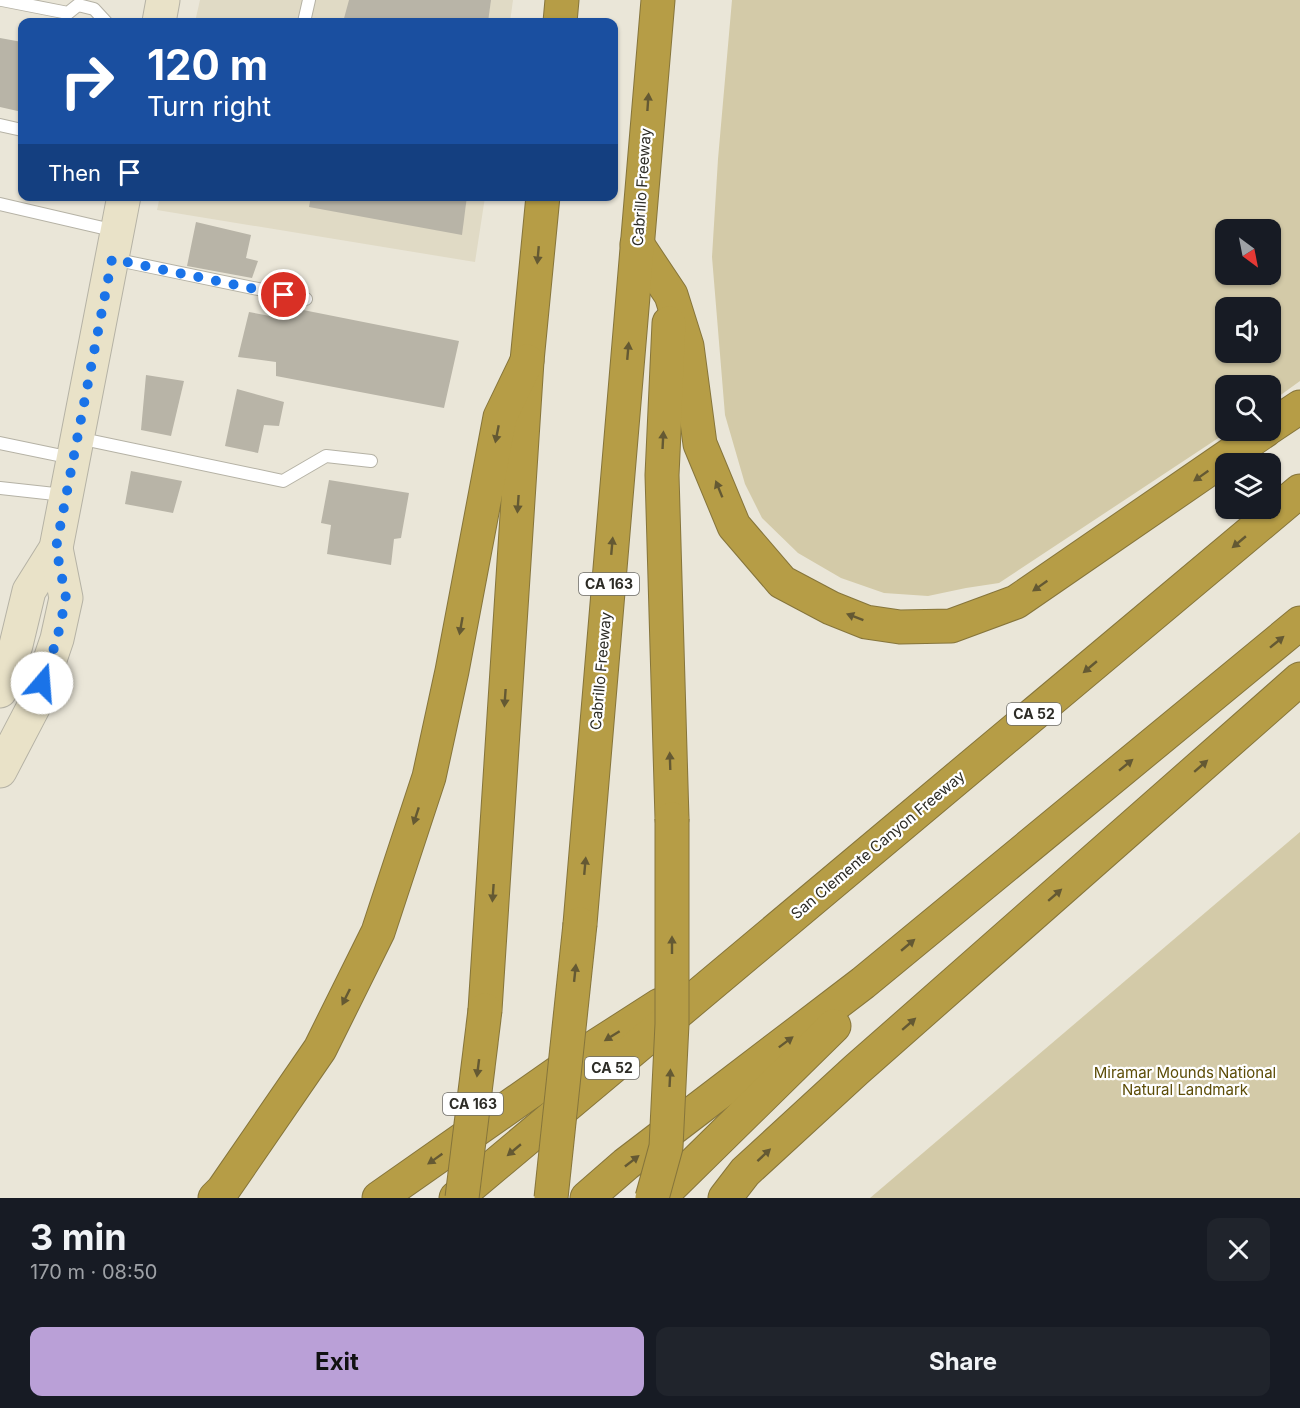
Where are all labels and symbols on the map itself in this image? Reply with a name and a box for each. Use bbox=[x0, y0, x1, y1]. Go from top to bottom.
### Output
one-way arrow bbox=[643, 93, 653, 112]
street label: Cabrillo Freeway bbox=[628, 127, 655, 247]
north arrow bbox=[1215, 219, 1281, 285]
one-way arrow bbox=[533, 245, 543, 264]
pin bbox=[258, 269, 309, 320]
one-way arrow bbox=[623, 342, 633, 361]
one-way arrow bbox=[492, 425, 501, 444]
one-way arrow bbox=[659, 430, 668, 449]
one-way arrow bbox=[1193, 470, 1209, 482]
one-way arrow bbox=[714, 480, 723, 498]
one-way arrow bbox=[513, 494, 523, 513]
one-way arrow bbox=[1232, 535, 1247, 548]
one-way arrow bbox=[607, 536, 617, 555]
road number: CA 163 bbox=[579, 573, 639, 595]
one-way arrow bbox=[1032, 580, 1048, 591]
street label: Cabrillo Freeway bbox=[586, 611, 615, 731]
one-way arrow bbox=[846, 612, 864, 622]
one-way arrow bbox=[456, 617, 465, 636]
one-way arrow bbox=[1269, 636, 1284, 649]
position arrow bbox=[10, 651, 74, 715]
one-way arrow bbox=[1082, 661, 1098, 674]
one-way arrow bbox=[501, 689, 510, 708]
road number: CA 52 bbox=[1007, 703, 1061, 725]
one-way arrow bbox=[665, 751, 675, 770]
one-way arrow bbox=[1118, 759, 1134, 772]
one-way arrow bbox=[1193, 760, 1208, 773]
street label: San Clemente Canyon Freeway bbox=[787, 766, 969, 923]
one-way arrow bbox=[411, 807, 421, 825]
one-way arrow bbox=[580, 856, 590, 875]
one-way arrow bbox=[488, 883, 497, 902]
one-way arrow bbox=[1047, 889, 1062, 902]
one-way arrow bbox=[667, 935, 677, 954]
one-way arrow bbox=[901, 940, 916, 952]
one-way arrow bbox=[570, 963, 580, 982]
one-way arrow bbox=[342, 988, 352, 1006]
one-way arrow bbox=[901, 1018, 916, 1031]
one-way arrow bbox=[604, 1030, 620, 1041]
one-way arrow bbox=[779, 1036, 794, 1048]
road number: CA 52 bbox=[585, 1057, 639, 1079]
one-way arrow bbox=[473, 1059, 482, 1078]
park label: Miramar Mounds National Natural Landmark bbox=[1094, 1063, 1276, 1099]
one-way arrow bbox=[665, 1069, 674, 1088]
road number: CA 163 bbox=[443, 1093, 503, 1115]
one-way arrow bbox=[507, 1143, 522, 1156]
one-way arrow bbox=[757, 1148, 771, 1162]
one-way arrow bbox=[427, 1153, 443, 1165]
one-way arrow bbox=[624, 1155, 639, 1167]

